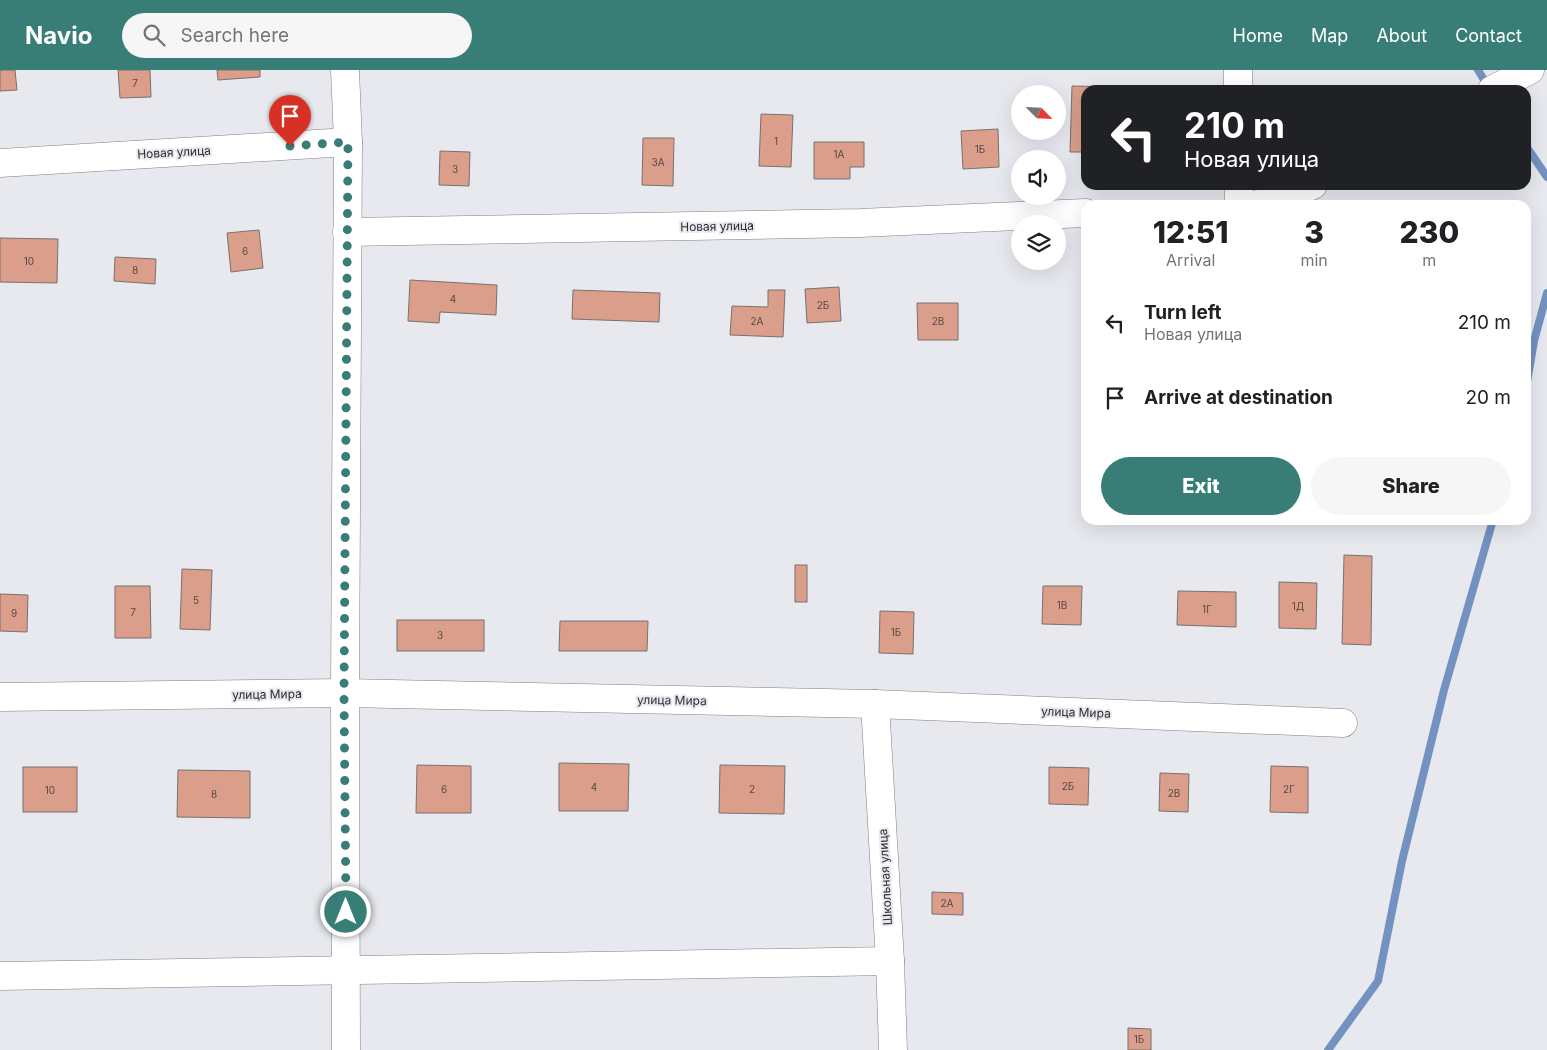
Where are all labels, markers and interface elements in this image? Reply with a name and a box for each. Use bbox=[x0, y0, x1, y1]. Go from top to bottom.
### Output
search box bbox=[122, 13, 472, 58]
text: Navio bbox=[25, 21, 92, 50]
icon: search bbox=[140, 21, 168, 49]
text: Search here bbox=[180, 24, 289, 47]
text: Home bbox=[1233, 25, 1283, 46]
text: Map bbox=[1311, 25, 1348, 46]
text: About bbox=[1376, 25, 1427, 46]
text: Contact bbox=[1455, 25, 1522, 46]
house number: 7 bbox=[132, 77, 138, 89]
north arrow bbox=[1011, 85, 1066, 140]
map controls bbox=[1011, 85, 1066, 270]
pin bbox=[269, 95, 311, 146]
icon: arrive bbox=[276, 102, 304, 130]
text: 210 m bbox=[1184, 104, 1285, 146]
icon: left bbox=[1101, 105, 1166, 170]
house number: 1 bbox=[774, 135, 778, 147]
street label: Новая улица bbox=[137, 143, 211, 161]
house number: 1Б bbox=[975, 143, 985, 155]
text: Новая улица bbox=[1184, 146, 1319, 172]
house number: 1А bbox=[834, 148, 845, 160]
button: sound bbox=[1011, 150, 1066, 205]
house number: 3А bbox=[651, 156, 665, 168]
house number: 3 bbox=[452, 163, 458, 175]
text: 12:51 bbox=[1153, 214, 1229, 250]
text: 3 bbox=[1304, 214, 1324, 250]
text: 230 bbox=[1400, 214, 1459, 250]
button: layers bbox=[1011, 215, 1066, 270]
street label: Новая улица bbox=[680, 218, 754, 234]
house number: 6 bbox=[242, 245, 248, 257]
text: Arrival bbox=[1166, 250, 1215, 270]
text: min bbox=[1300, 250, 1328, 270]
text: m bbox=[1422, 250, 1436, 270]
house number: 10 bbox=[24, 255, 34, 267]
house number: 8 bbox=[132, 264, 138, 276]
house number: 4 bbox=[450, 293, 456, 305]
house number: 2Б bbox=[817, 299, 829, 311]
text: Turn left bbox=[1144, 301, 1222, 324]
icon: left bbox=[1101, 309, 1129, 337]
text: 210 m bbox=[1458, 311, 1511, 334]
house number: 2А bbox=[751, 315, 764, 327]
house number: 2В bbox=[932, 315, 944, 327]
text: Новая улица bbox=[1144, 324, 1242, 344]
icon: arrive bbox=[1101, 384, 1129, 412]
text: Arrive at destination bbox=[1144, 386, 1333, 409]
text: 20 m bbox=[1465, 386, 1511, 409]
button: Exit bbox=[1101, 457, 1301, 515]
button: Share bbox=[1311, 457, 1511, 515]
house number: 5 bbox=[193, 594, 199, 606]
house number: 1В bbox=[1057, 599, 1067, 611]
house number: 1Д bbox=[1292, 600, 1304, 612]
house number: 1Г bbox=[1202, 603, 1212, 615]
house number: 7 bbox=[130, 606, 136, 618]
house number: 9 bbox=[11, 607, 17, 619]
house number: 1Б bbox=[891, 626, 901, 638]
house number: 3 bbox=[437, 629, 443, 641]
street label: улица Мира bbox=[232, 686, 302, 702]
street label: улица Мира bbox=[637, 692, 707, 708]
street label: улица Мира bbox=[1041, 703, 1111, 721]
house number: 2Б bbox=[1062, 780, 1074, 792]
house number: 4 bbox=[591, 781, 597, 793]
house number: 6 bbox=[441, 783, 447, 795]
house number: 2 bbox=[749, 783, 755, 795]
house number: 2Г bbox=[1283, 783, 1295, 795]
house number: 10 bbox=[45, 784, 55, 796]
house number: 2В bbox=[1168, 787, 1180, 799]
house number: 8 bbox=[211, 788, 217, 800]
street label: Школьная улица bbox=[875, 828, 895, 926]
position arrow bbox=[319, 885, 371, 937]
house number: 2А bbox=[941, 897, 954, 909]
house number: 1Б bbox=[1134, 1033, 1144, 1045]

